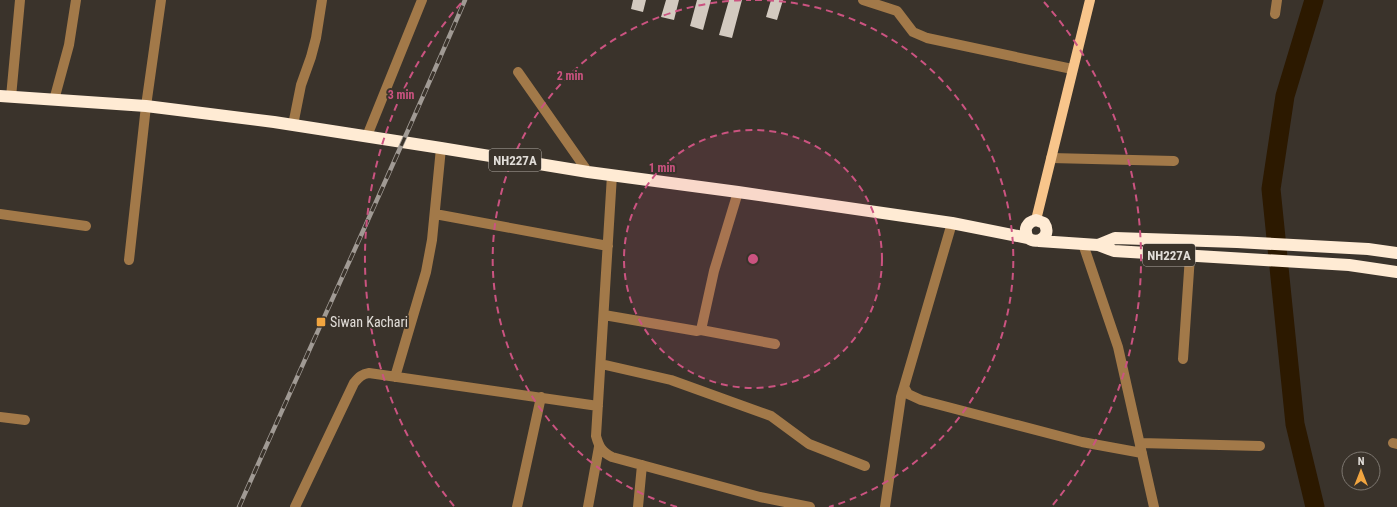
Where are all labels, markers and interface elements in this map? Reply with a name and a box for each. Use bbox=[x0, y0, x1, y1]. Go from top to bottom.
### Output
text: 2 min bbox=[557, 69, 583, 83]
text: 3 min bbox=[388, 88, 414, 102]
road number: NH227A bbox=[489, 149, 541, 171]
text: 1 min bbox=[649, 161, 675, 175]
road number: NH227A bbox=[1143, 244, 1195, 266]
centre of rings bbox=[746, 252, 760, 266]
place label: Siwan Kachari bbox=[330, 314, 408, 330]
marker: Siwan Kachari bbox=[315, 316, 327, 328]
north arrow bbox=[1341, 451, 1381, 491]
text: N bbox=[1358, 455, 1365, 468]

